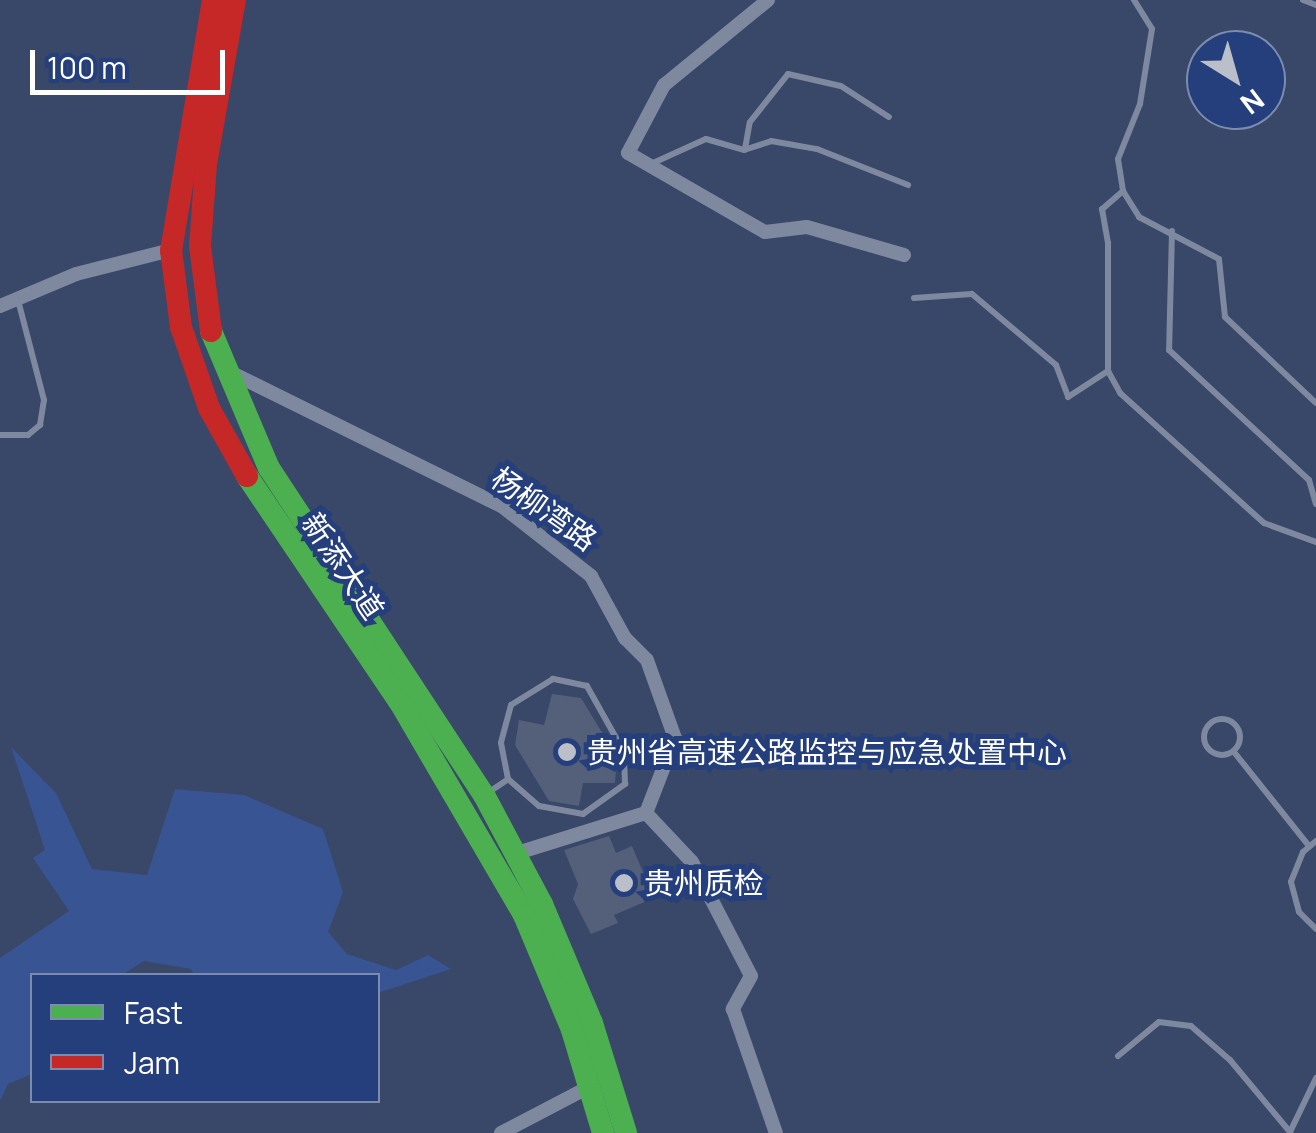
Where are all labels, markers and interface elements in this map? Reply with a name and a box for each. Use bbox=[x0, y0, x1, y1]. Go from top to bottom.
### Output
scale bar bbox=[35, 30, 230, 92]
north arrow bbox=[1186, 30, 1286, 130]
text: 100 m bbox=[47, 47, 127, 88]
text: N bbox=[1233, 81, 1272, 124]
street label: 杨柳湾路 bbox=[485, 460, 603, 558]
street label: 新添大道 bbox=[295, 506, 391, 626]
place label: 贵州省高速公路监控与应急处置中心 bbox=[587, 734, 1067, 770]
marker: 贵州省高速公路监控与应急处置中心 bbox=[556, 741, 578, 763]
place label: 贵州质检 bbox=[644, 865, 764, 901]
marker: 贵州质检 bbox=[613, 872, 635, 894]
legend bbox=[30, 973, 380, 1103]
text: Fast bbox=[124, 992, 183, 1033]
text: Jam bbox=[124, 1042, 180, 1083]

